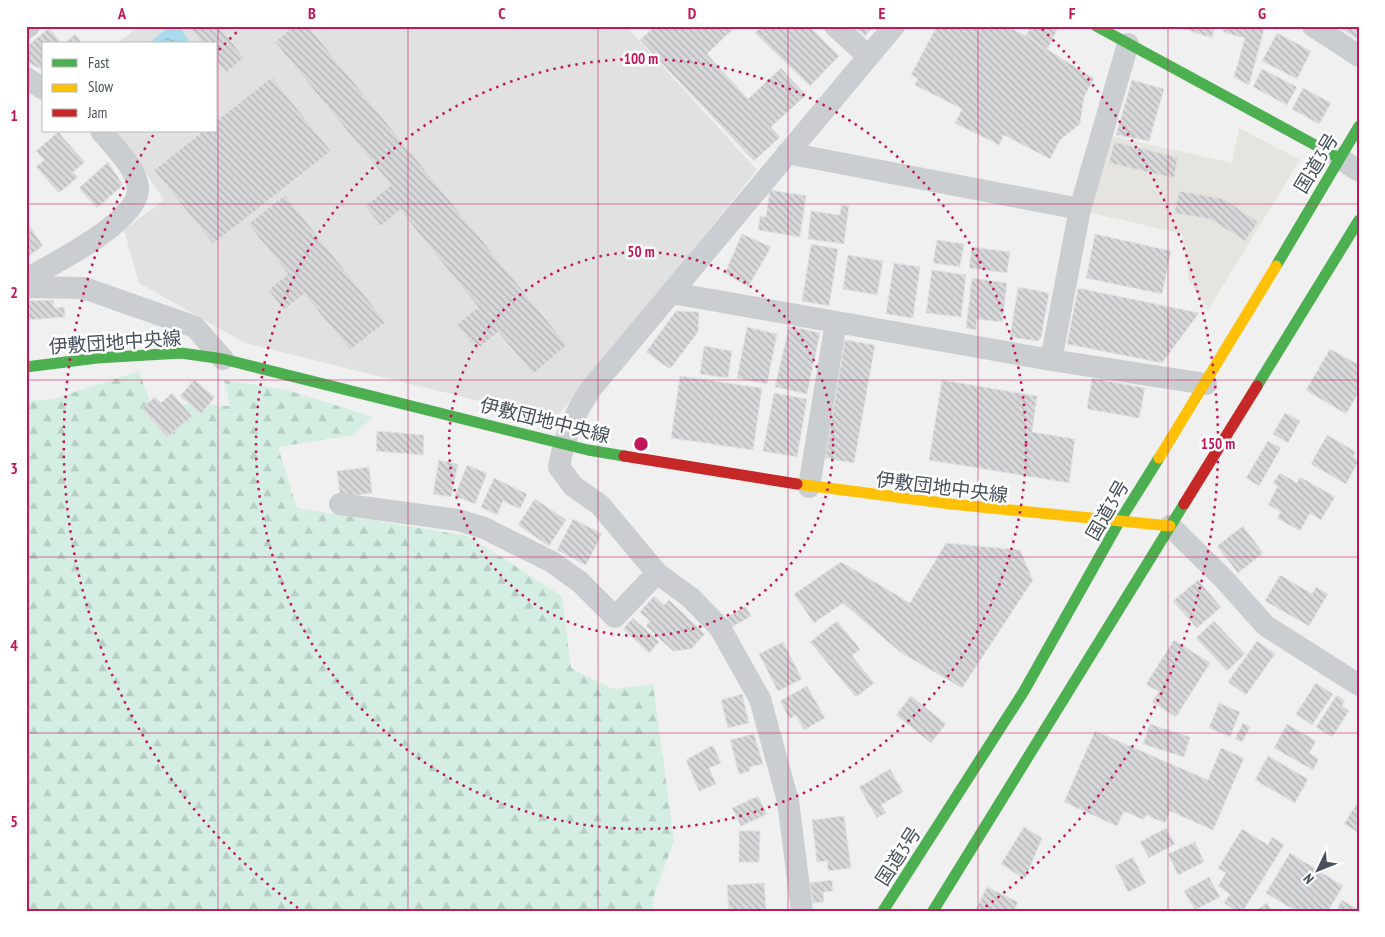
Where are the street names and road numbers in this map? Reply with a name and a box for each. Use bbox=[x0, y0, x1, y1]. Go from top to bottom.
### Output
street label: 国道3号 bbox=[1289, 129, 1343, 197]
street label: 伊敷団地中央線 bbox=[48, 325, 182, 359]
street label: 伊敷団地中央線 bbox=[478, 392, 612, 448]
street label: 伊敷団地中央線 bbox=[875, 467, 1009, 507]
street label: 国道3号 bbox=[1080, 476, 1134, 544]
street label: 国道3号 bbox=[870, 822, 926, 890]

